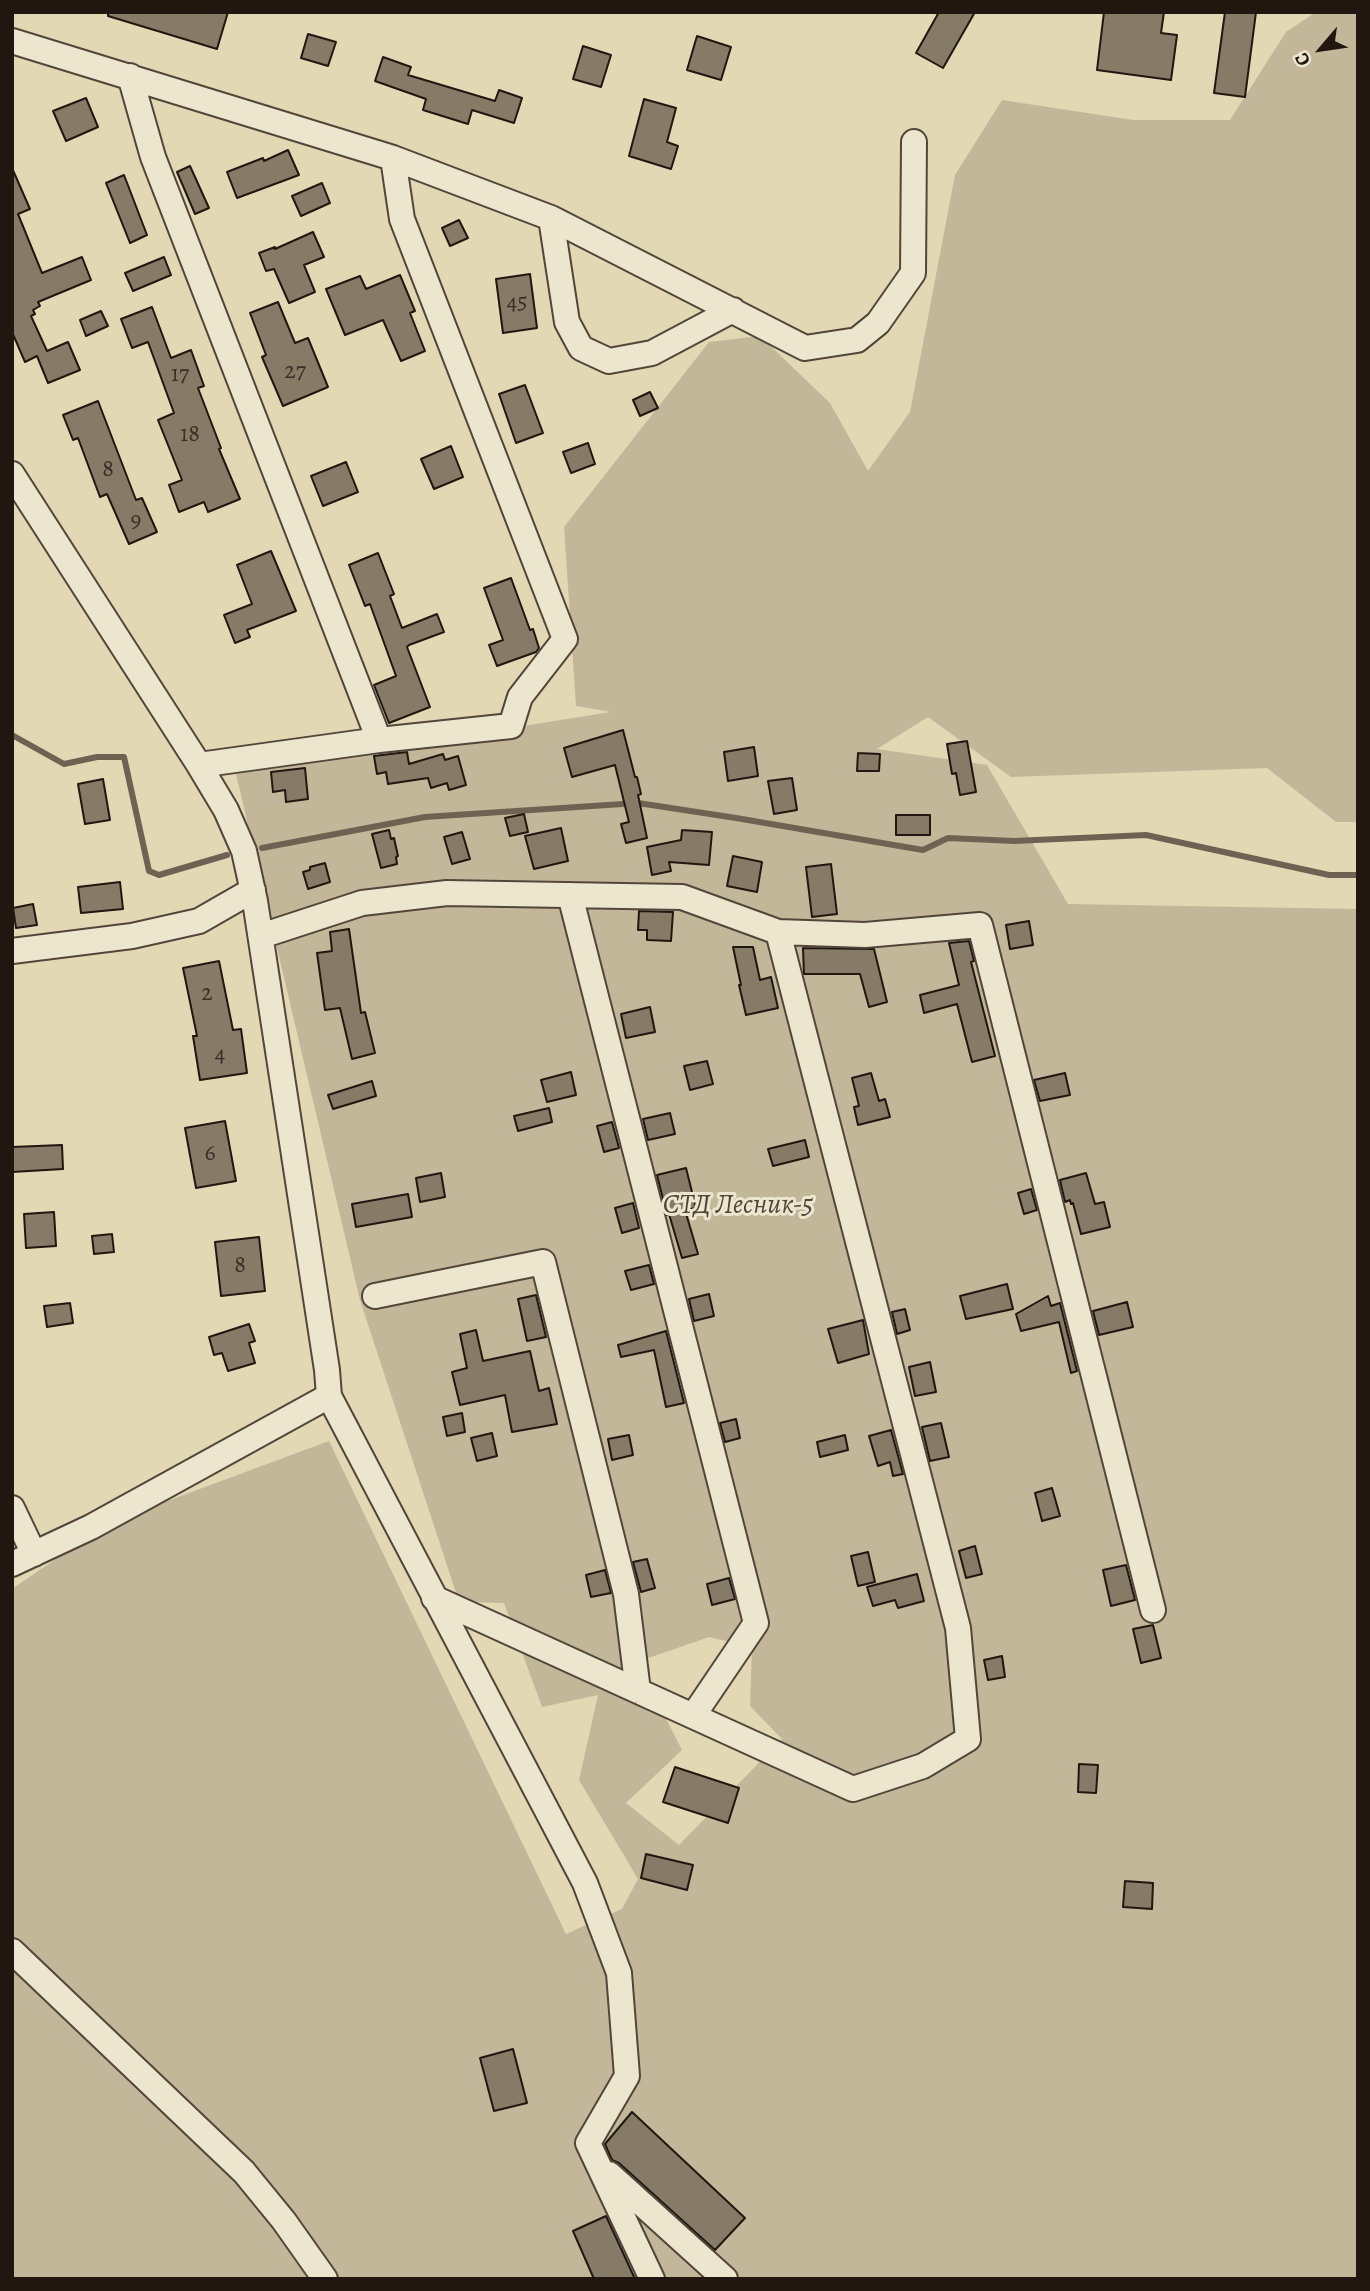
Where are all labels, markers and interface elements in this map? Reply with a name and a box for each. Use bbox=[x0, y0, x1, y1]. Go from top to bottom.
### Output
north arrow bbox=[1286, 14, 1356, 84]
text: С bbox=[1288, 48, 1317, 71]
house number: 45 bbox=[506, 289, 528, 317]
house number: 27 bbox=[284, 358, 306, 386]
house number: 17 bbox=[171, 361, 189, 389]
house number: 18 bbox=[180, 421, 200, 449]
house number: 8 bbox=[102, 456, 114, 484]
house number: 9 bbox=[131, 507, 141, 535]
house number: 2 bbox=[201, 980, 213, 1008]
house number: 4 bbox=[215, 1041, 225, 1069]
house number: 6 bbox=[204, 1140, 216, 1168]
park label: СТД Лесник-5 bbox=[663, 1189, 813, 1223]
house number: 8 bbox=[234, 1252, 246, 1280]

